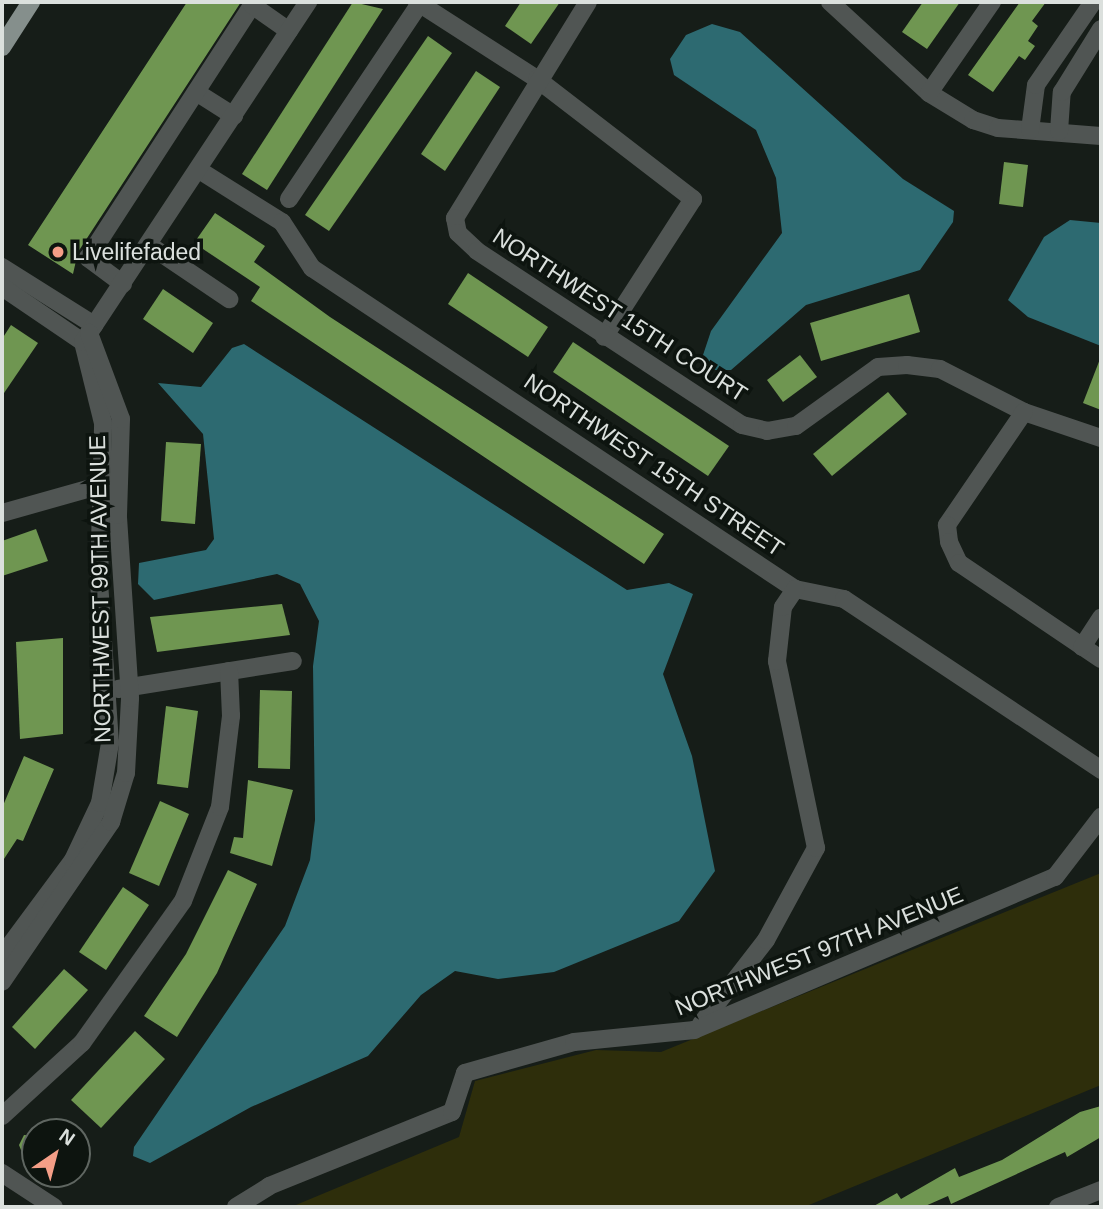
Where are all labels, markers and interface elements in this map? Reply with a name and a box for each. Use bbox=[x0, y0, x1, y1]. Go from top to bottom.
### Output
street label: NORTHWEST 15TH COURT bbox=[487, 222, 753, 408]
place label: Livelifefaded bbox=[72, 238, 201, 266]
marker: Livelifefaded bbox=[50, 244, 66, 260]
street label: NORTHWEST 15TH STREET bbox=[519, 368, 789, 562]
street label: NORTHWEST 99TH AVENUE bbox=[83, 434, 117, 744]
street label: NORTHWEST 97TH AVENUE bbox=[670, 880, 968, 1022]
north arrow bbox=[21, 1118, 91, 1188]
text: N bbox=[56, 1124, 79, 1150]

